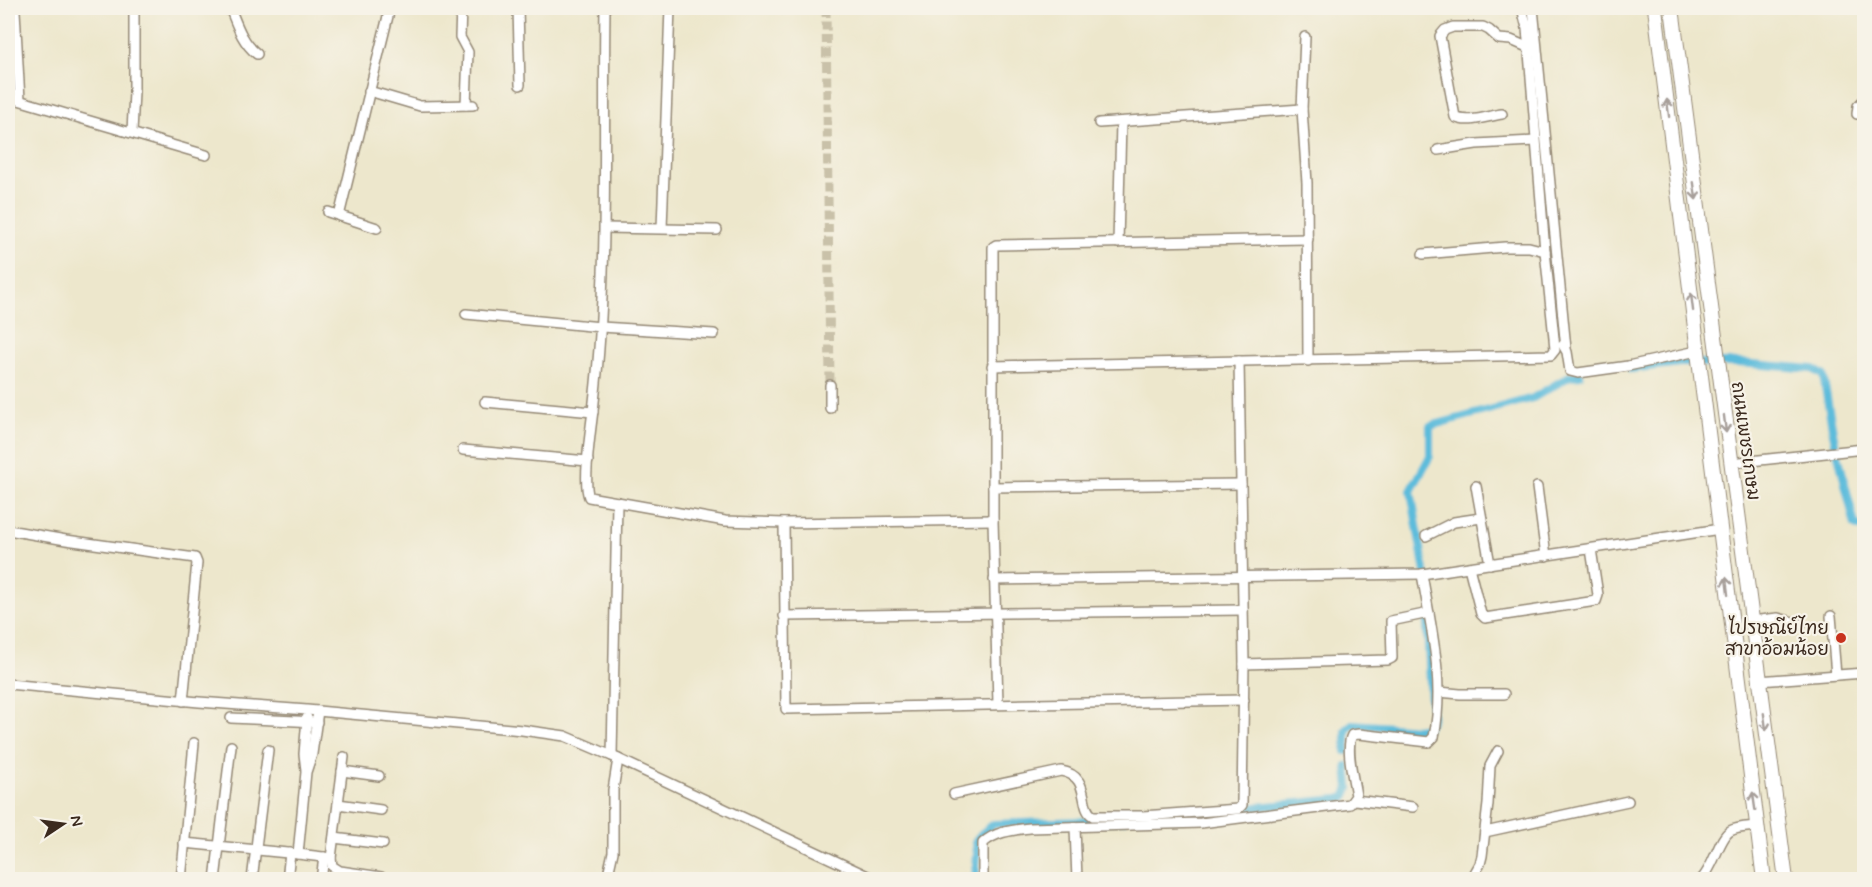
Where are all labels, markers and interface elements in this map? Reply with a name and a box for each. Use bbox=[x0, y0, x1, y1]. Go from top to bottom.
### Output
one-way arrow bbox=[1662, 99, 1673, 119]
one-way arrow bbox=[1690, 180, 1701, 200]
one-way arrow bbox=[1686, 292, 1697, 312]
street label: ถนนเพชรเกษม bbox=[1725, 380, 1765, 502]
one-way arrow bbox=[1720, 414, 1731, 434]
one-way arrow bbox=[1721, 577, 1732, 597]
place label: ไปรษณีย์ไทย สาขาอ้อมน้อย bbox=[1725, 615, 1829, 662]
marker: ไปรษณีย์ไทย สาขาอ้อมน้อย bbox=[1834, 631, 1848, 645]
one-way arrow bbox=[1760, 711, 1771, 731]
one-way arrow bbox=[1749, 791, 1760, 811]
north arrow bbox=[33, 794, 93, 854]
text: N bbox=[65, 813, 88, 829]

